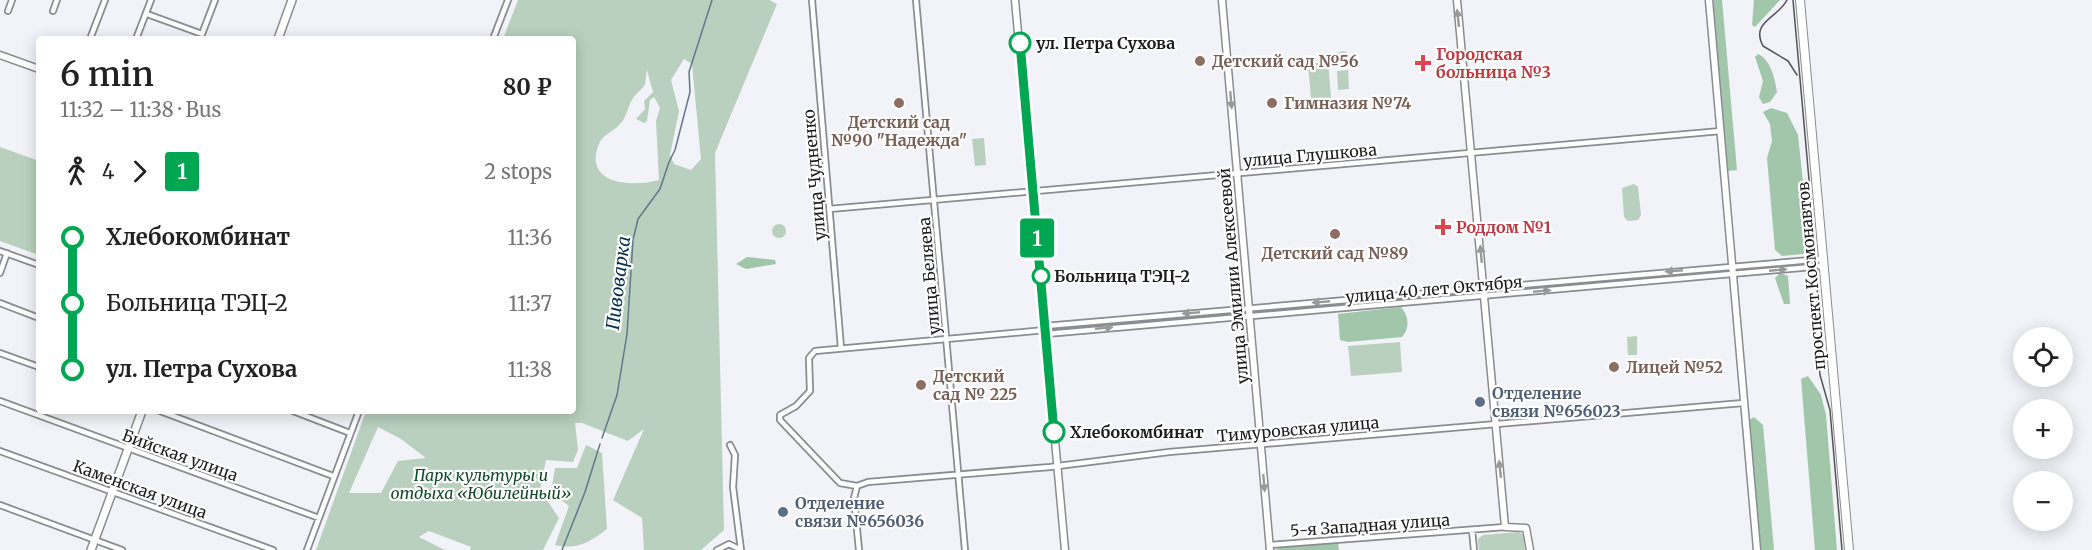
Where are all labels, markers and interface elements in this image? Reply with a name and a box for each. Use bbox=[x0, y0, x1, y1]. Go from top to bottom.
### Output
one-way arrow bbox=[1453, 8, 1463, 27]
marker: ул. Петра Сухова bbox=[1009, 32, 1031, 54]
place label: ул. Петра Сухова bbox=[1036, 33, 1175, 53]
place label: Городская больница №3 bbox=[1436, 44, 1551, 82]
place label: Детский сад №56 bbox=[1212, 51, 1359, 71]
text: 6 min bbox=[60, 54, 154, 95]
marker: Детский сад №56 bbox=[1193, 54, 1207, 68]
marker: Городская больница №3 bbox=[1414, 54, 1432, 72]
text: 80 ₽ bbox=[503, 73, 552, 101]
one-way arrow bbox=[1226, 91, 1236, 110]
place label: Гимназия №74 bbox=[1284, 93, 1411, 113]
marker: Детский сад №90 "Надежда" bbox=[892, 96, 906, 110]
marker: Гимназия №74 bbox=[1265, 96, 1279, 110]
text: 11:32 – 11:38 · Bus bbox=[60, 97, 221, 122]
street label: улица Чудненко bbox=[798, 109, 830, 241]
place label: Детский сад №90 "Надежда" bbox=[831, 112, 967, 150]
street label: улица Глушкова bbox=[1242, 139, 1378, 171]
icon: walk bbox=[60, 155, 93, 188]
icon: forward bbox=[123, 155, 156, 188]
text: 1 bbox=[177, 158, 187, 185]
text: 4 bbox=[102, 159, 114, 184]
text: 2 stops bbox=[484, 159, 552, 184]
street label: улица Эмилии Алексеевой bbox=[1214, 167, 1252, 385]
street label: проспект Космонавтов bbox=[1793, 181, 1829, 371]
street label: улица Беляева bbox=[914, 216, 944, 336]
place label: Роддом №1 bbox=[1456, 217, 1552, 237]
line badge: 1 bbox=[1018, 218, 1056, 258]
marker: Роддом №1 bbox=[1434, 218, 1452, 236]
text: Хлебокомбинат bbox=[106, 223, 290, 251]
text: 11:36 bbox=[507, 225, 552, 250]
text: 1 bbox=[1032, 225, 1042, 252]
marker: Детский сад №89 bbox=[1328, 227, 1342, 241]
water label: Пивоварка bbox=[601, 235, 635, 331]
place label: Детский сад №89 bbox=[1262, 243, 1409, 263]
one-way arrow bbox=[1476, 244, 1485, 263]
one-way arrow bbox=[1769, 265, 1788, 275]
place label: Больница ТЭЦ-2 bbox=[1054, 266, 1190, 286]
one-way arrow bbox=[1664, 266, 1683, 276]
marker: Больница ТЭЦ-2 bbox=[1032, 267, 1050, 285]
street label: улица 40 лет Октября bbox=[1345, 271, 1523, 307]
one-way arrow bbox=[1533, 286, 1552, 296]
text: Больница ТЭЦ-2 bbox=[106, 289, 288, 317]
text: 11:37 bbox=[509, 291, 552, 316]
one-way arrow bbox=[1311, 297, 1330, 307]
one-way arrow bbox=[1181, 308, 1200, 318]
one-way arrow bbox=[1094, 324, 1113, 333]
map controls bbox=[2013, 327, 2073, 531]
button: locate bbox=[2013, 327, 2073, 387]
text: ул. Петра Сухова bbox=[106, 355, 297, 383]
text: 11:38 bbox=[508, 357, 552, 382]
place label: Лицей №52 bbox=[1626, 357, 1723, 377]
marker: Лицей №52 bbox=[1607, 360, 1621, 374]
place label: Детский сад № 225 bbox=[933, 366, 1017, 404]
marker: Детский сад № 225 bbox=[914, 378, 928, 392]
place label: Отделение связи №656023 bbox=[1492, 383, 1621, 421]
marker: Отделение связи №656023 bbox=[1473, 395, 1487, 409]
button: + bbox=[2013, 399, 2073, 459]
street label: Тимуровская улица bbox=[1216, 412, 1380, 446]
marker: Хлебокомбинат bbox=[1043, 421, 1065, 443]
place label: Хлебокомбинат bbox=[1070, 422, 1204, 442]
street label: Бийская улица bbox=[119, 425, 241, 485]
street label: Каменская улица bbox=[70, 455, 210, 523]
one-way arrow bbox=[1495, 459, 1505, 478]
park label: Парк культуры и отдыха «Юбилейный» bbox=[391, 465, 571, 503]
button: − bbox=[2013, 471, 2073, 531]
one-way arrow bbox=[1259, 473, 1268, 492]
place label: Отделение связи №656036 bbox=[795, 493, 924, 531]
marker: Отделение связи №656036 bbox=[776, 505, 790, 519]
street label: 5-я Западная улица bbox=[1289, 509, 1451, 541]

